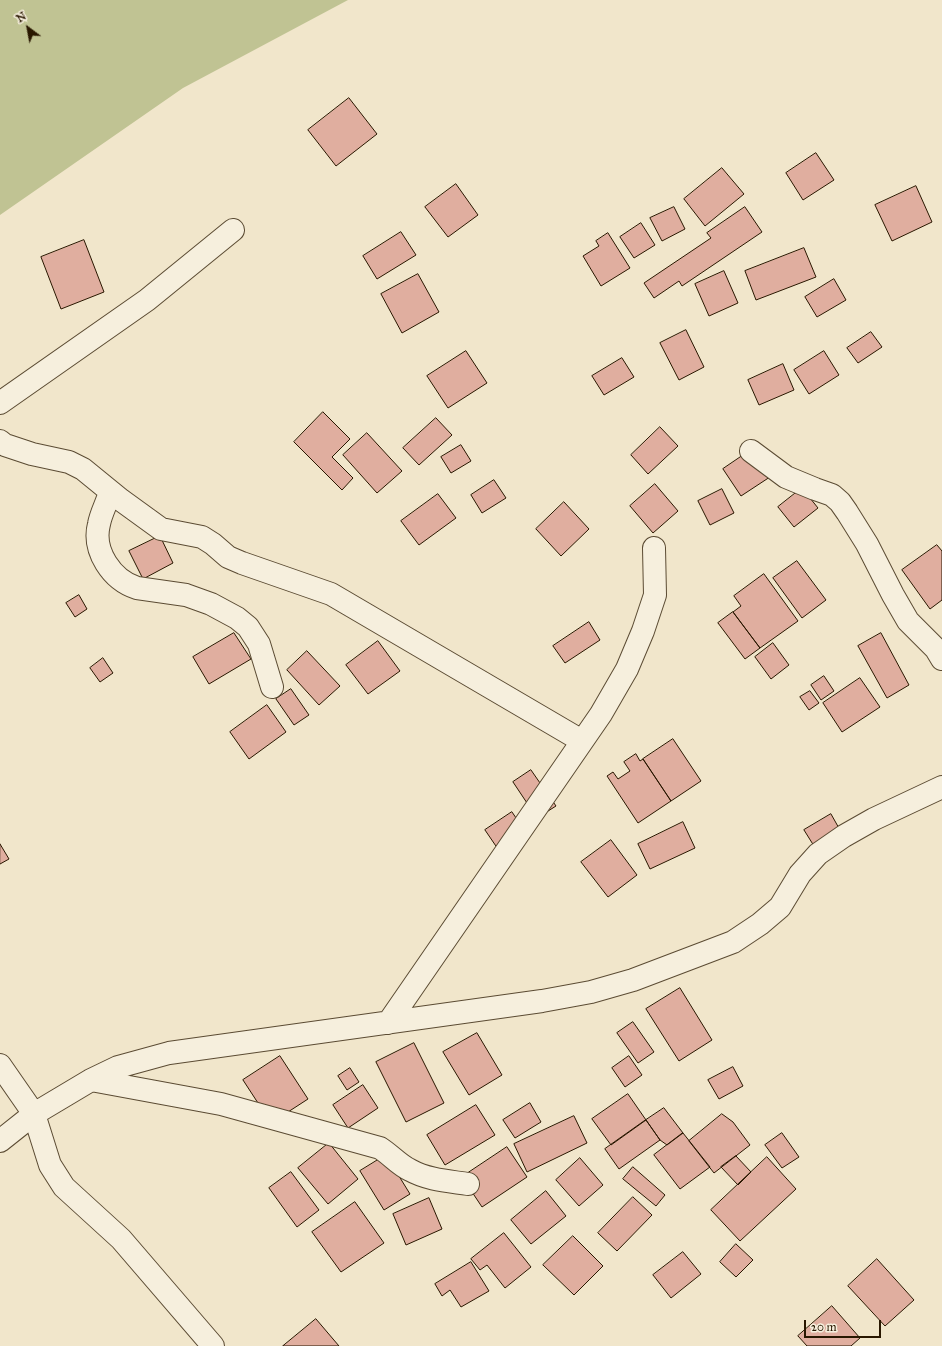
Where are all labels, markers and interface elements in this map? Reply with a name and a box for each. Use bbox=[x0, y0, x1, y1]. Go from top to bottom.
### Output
north arrow bbox=[8, 8, 48, 48]
text: N bbox=[14, 9, 29, 25]
scale bar bbox=[806, 1312, 883, 1338]
text: 20 m bbox=[811, 1320, 837, 1334]

